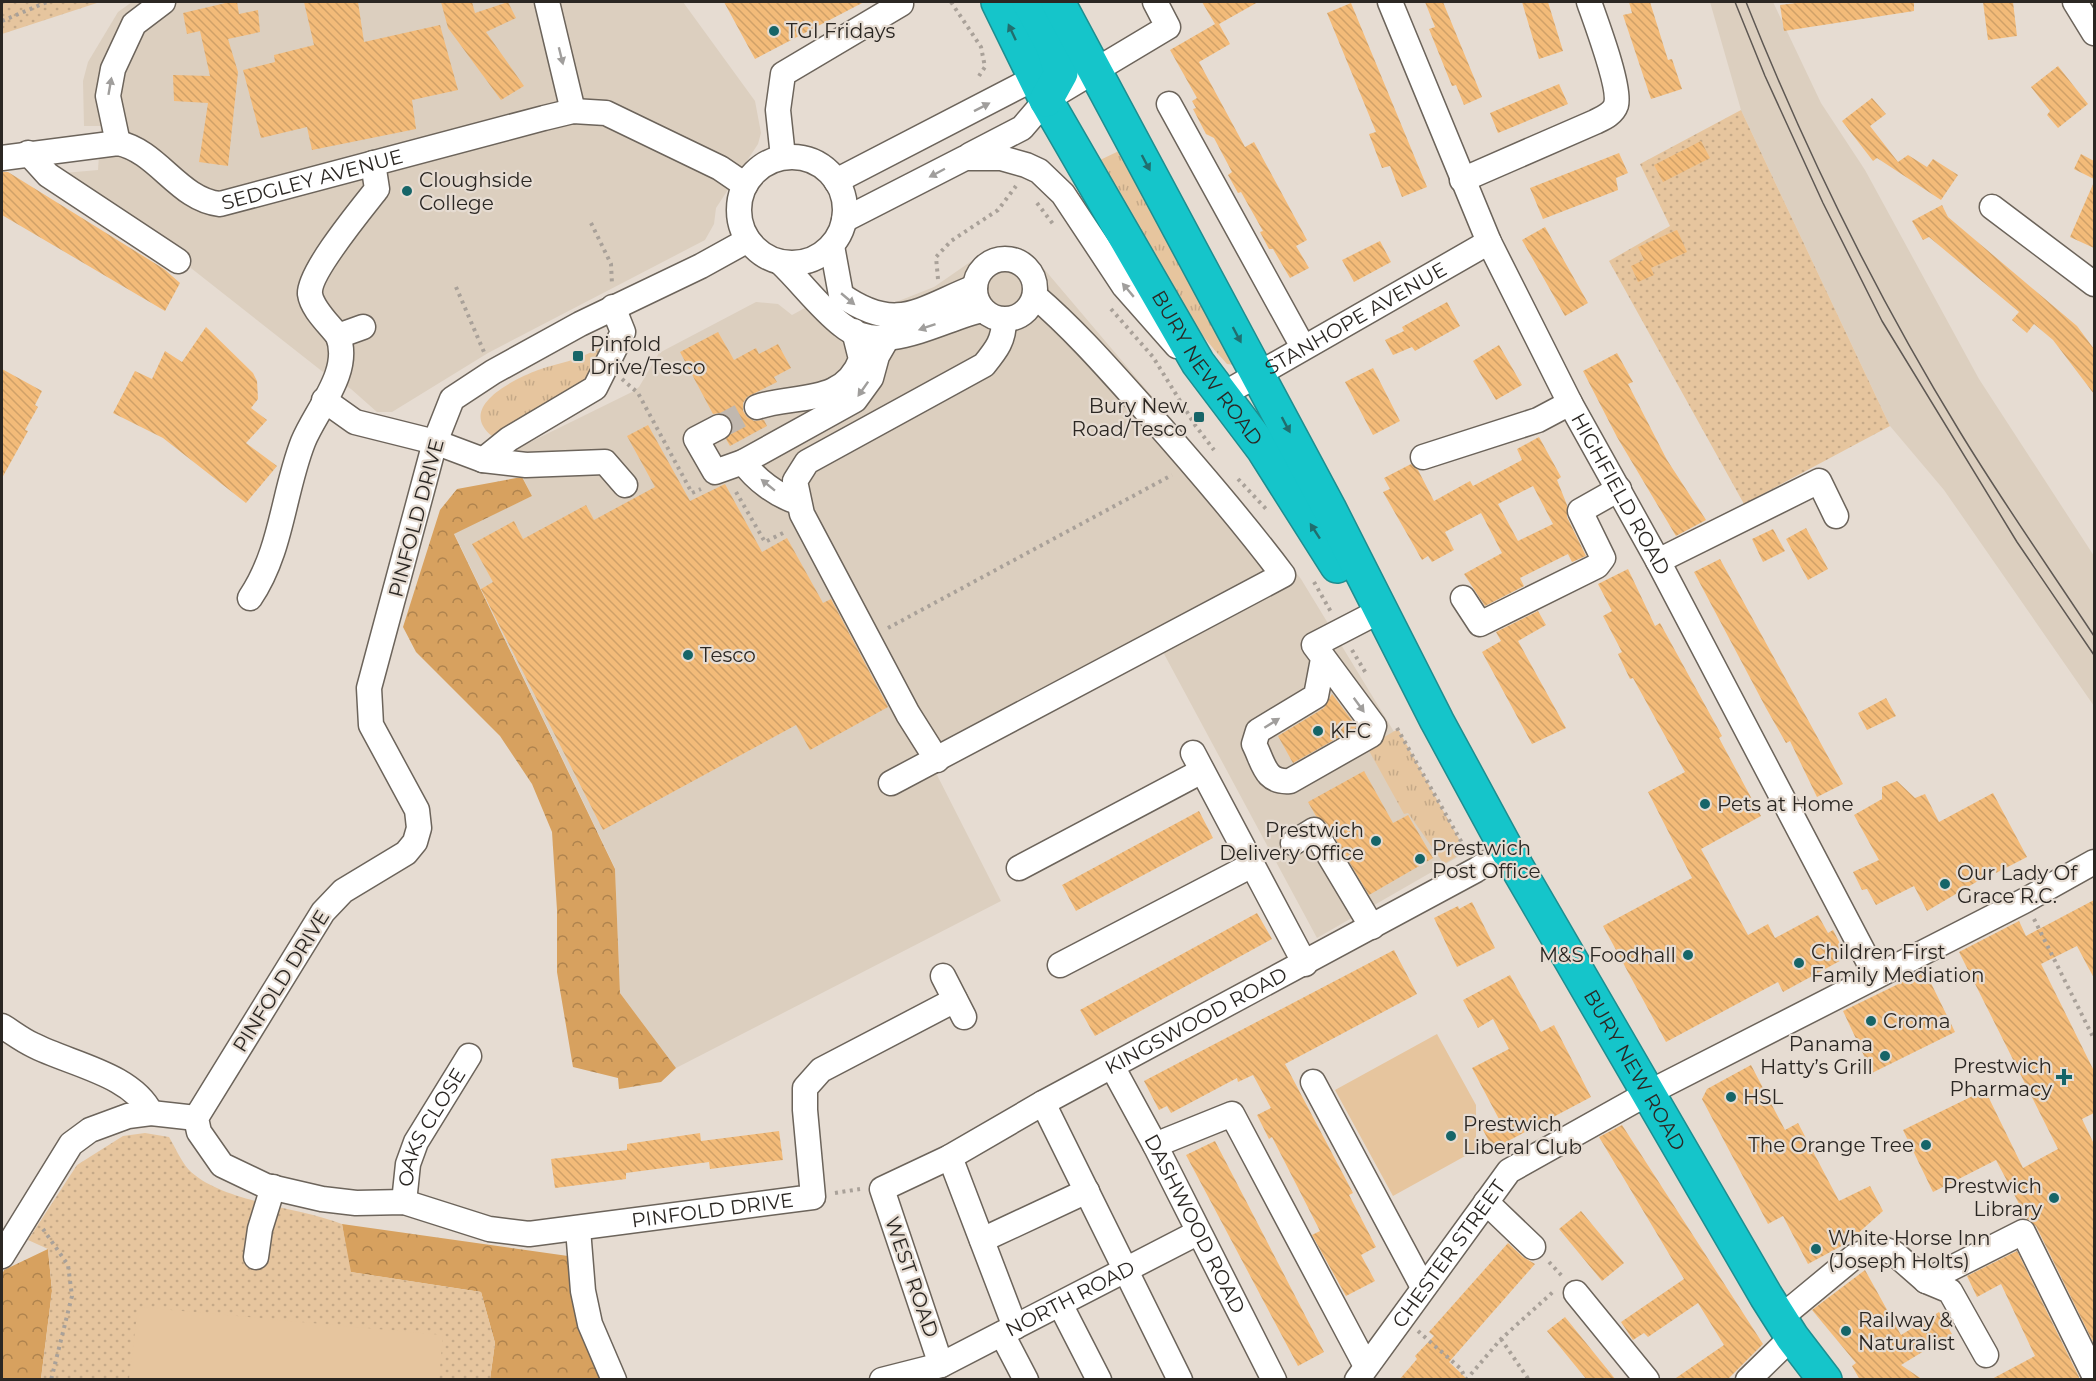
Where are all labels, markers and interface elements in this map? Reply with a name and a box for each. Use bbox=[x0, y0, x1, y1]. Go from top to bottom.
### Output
place label: TGI Fridays bbox=[786, 19, 895, 43]
marker: TGI Fridays bbox=[767, 24, 781, 38]
one-way arrow bbox=[1007, 24, 1016, 41]
one-way arrow bbox=[557, 47, 567, 65]
one-way arrow bbox=[106, 76, 115, 95]
one-way arrow bbox=[973, 102, 991, 112]
street label: SEDGLEY AVENUE bbox=[219, 144, 406, 215]
one-way arrow bbox=[1141, 155, 1151, 172]
place label: Cloughside College bbox=[419, 168, 533, 215]
one-way arrow bbox=[928, 168, 945, 178]
marker: Cloughside College bbox=[400, 184, 414, 198]
street label: STANHOPE AVENUE bbox=[1260, 257, 1451, 380]
one-way arrow bbox=[1122, 283, 1135, 298]
street label: BURY NEW ROAD bbox=[1147, 286, 1268, 450]
one-way arrow bbox=[840, 293, 856, 306]
one-way arrow bbox=[918, 323, 936, 333]
one-way arrow bbox=[1232, 327, 1242, 344]
place label: Pinfold Drive/Tesco bbox=[590, 332, 706, 379]
marker: Pinfold Drive/Tesco bbox=[571, 349, 585, 363]
one-way arrow bbox=[858, 382, 870, 397]
place label: Bury New Road/Tesco bbox=[1072, 394, 1187, 441]
street label: HIGHFIELD ROAD bbox=[1566, 409, 1675, 579]
marker: Bury New Road/Tesco bbox=[1192, 410, 1206, 424]
one-way arrow bbox=[1281, 417, 1290, 434]
street label: PINFOLD DRIVE bbox=[383, 436, 449, 600]
one-way arrow bbox=[760, 479, 776, 492]
one-way arrow bbox=[1310, 523, 1321, 539]
place label: Tesco bbox=[700, 643, 756, 667]
marker: Tesco bbox=[681, 648, 695, 662]
one-way arrow bbox=[1353, 697, 1365, 713]
one-way arrow bbox=[1264, 718, 1281, 728]
place label: KFC bbox=[1330, 719, 1371, 743]
marker: KFC bbox=[1311, 724, 1325, 738]
place label: Pets at Home bbox=[1717, 792, 1854, 816]
marker: Pets at Home bbox=[1698, 797, 1712, 811]
place label: Prestwich Delivery Office bbox=[1219, 818, 1364, 865]
marker: Prestwich Delivery Office bbox=[1369, 834, 1383, 848]
place label: Prestwich Post Office bbox=[1432, 836, 1541, 883]
marker: Prestwich Post Office bbox=[1413, 852, 1427, 866]
place label: Our Lady Of Grace R.C. bbox=[1957, 861, 2078, 908]
marker: Our Lady Of Grace R.C. bbox=[1938, 877, 1952, 891]
street label: PINFOLD DRIVE bbox=[228, 906, 334, 1056]
place label: Children First Family Mediation bbox=[1811, 940, 1985, 987]
place label: M&S Foodhall bbox=[1539, 943, 1676, 967]
marker: M&S Foodhall bbox=[1681, 948, 1695, 962]
marker: Children First Family Mediation bbox=[1792, 956, 1806, 970]
street label: KINGSWOOD ROAD bbox=[1101, 962, 1291, 1079]
street label: BURY NEW ROAD bbox=[1579, 985, 1691, 1155]
place label: Croma bbox=[1883, 1009, 1951, 1033]
marker: Croma bbox=[1864, 1014, 1878, 1028]
place label: Panama Hatty’s Grill bbox=[1760, 1032, 1873, 1079]
marker: Panama Hatty’s Grill bbox=[1878, 1049, 1892, 1063]
place label: Prestwich Pharmacy bbox=[1949, 1054, 2052, 1101]
street label: OAKS CLOSE bbox=[394, 1064, 471, 1188]
marker: Prestwich Pharmacy bbox=[2057, 1070, 2071, 1084]
place label: HSL bbox=[1743, 1085, 1784, 1109]
marker: HSL bbox=[1724, 1090, 1738, 1104]
place label: Prestwich Liberal Club bbox=[1463, 1112, 1582, 1159]
marker: Prestwich Liberal Club bbox=[1444, 1129, 1458, 1143]
street label: DASHWOOD ROAD bbox=[1139, 1130, 1250, 1318]
place label: The Orange Tree bbox=[1748, 1133, 1914, 1157]
marker: The Orange Tree bbox=[1919, 1138, 1933, 1152]
place label: Prestwich Library bbox=[1943, 1174, 2042, 1221]
street label: CHESTER STREET bbox=[1387, 1175, 1511, 1332]
street label: PINFOLD DRIVE bbox=[630, 1188, 795, 1233]
marker: Prestwich Library bbox=[2047, 1191, 2061, 1205]
street label: WEST ROAD bbox=[880, 1214, 944, 1340]
place label: White Horse Inn (Joseph Holts) bbox=[1828, 1226, 1991, 1273]
marker: White Horse Inn (Joseph Holts) bbox=[1809, 1242, 1823, 1256]
street label: NORTH ROAD bbox=[1001, 1255, 1139, 1342]
place label: Railway & Naturalist bbox=[1858, 1308, 1955, 1355]
marker: Railway & Naturalist bbox=[1839, 1324, 1853, 1338]

